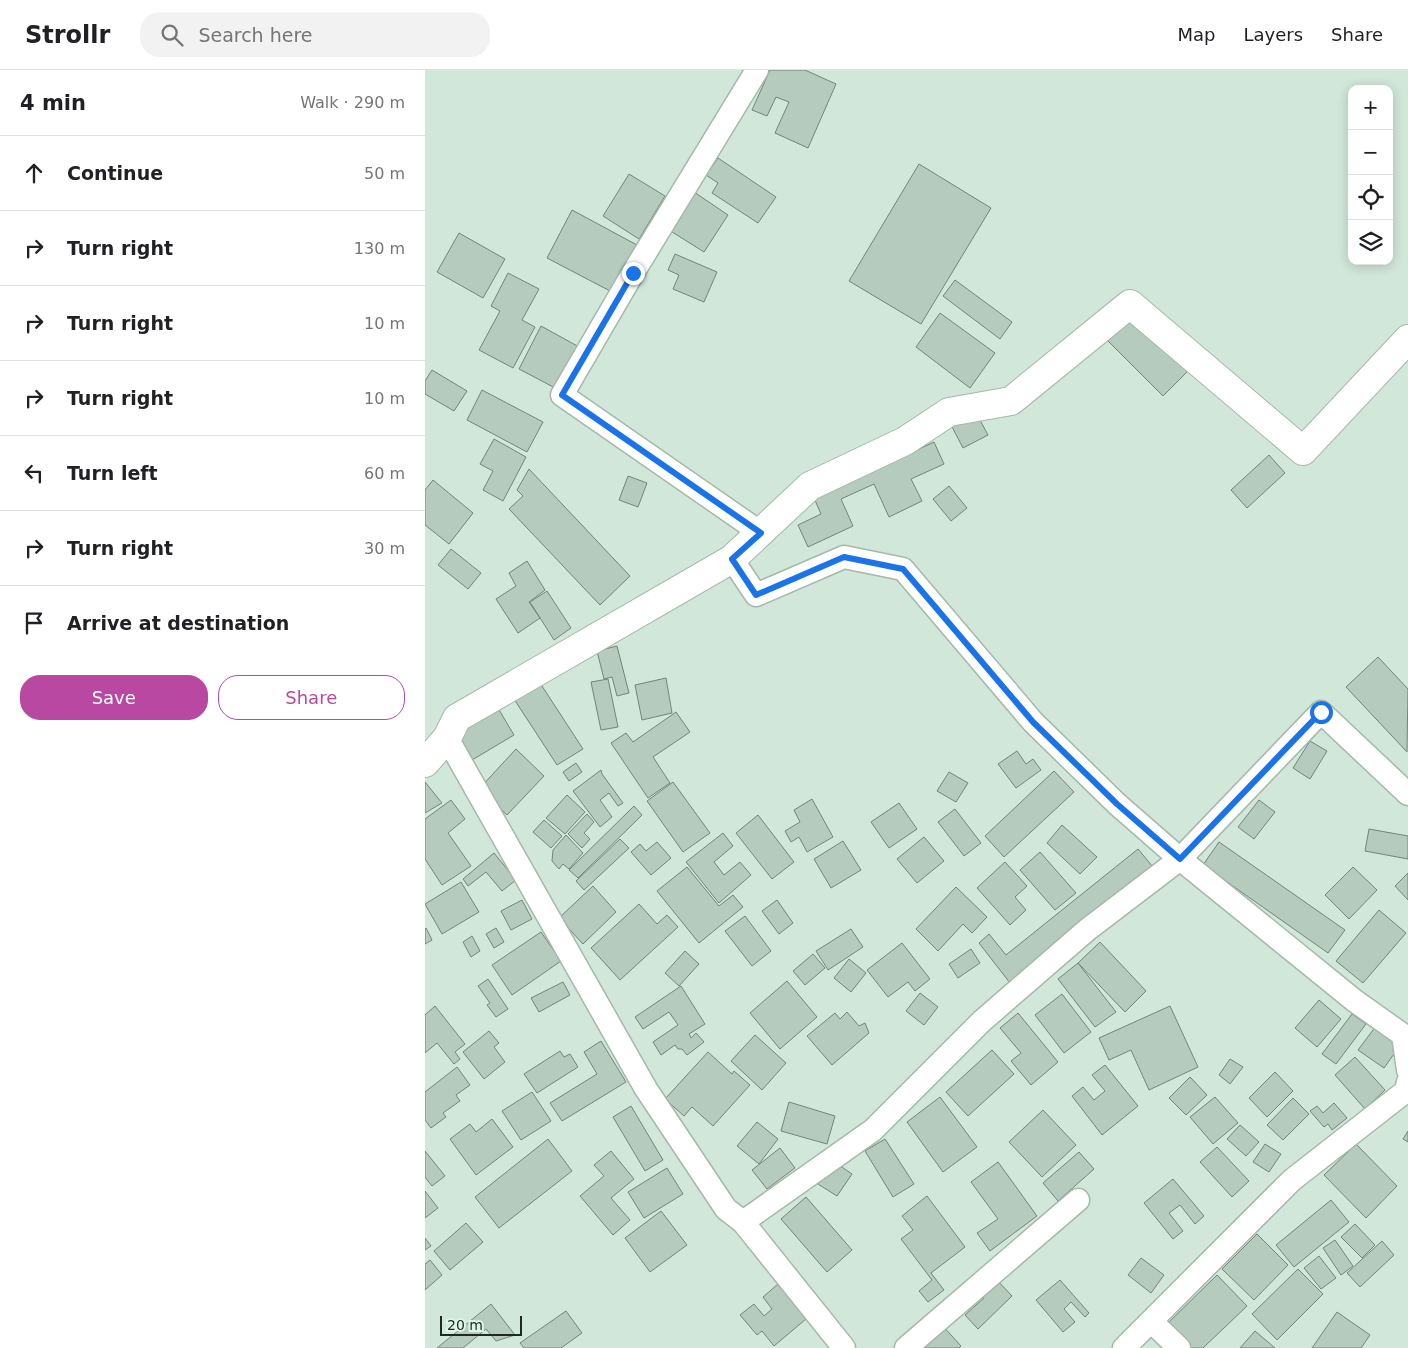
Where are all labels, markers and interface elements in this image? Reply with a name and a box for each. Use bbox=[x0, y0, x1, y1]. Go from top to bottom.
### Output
search box bbox=[140, 12, 490, 57]
text: Strollr bbox=[25, 21, 110, 49]
icon: search bbox=[158, 21, 186, 49]
text: Search here bbox=[198, 24, 313, 46]
text: Map bbox=[1177, 24, 1215, 45]
text: Layers bbox=[1243, 24, 1303, 45]
text: Share bbox=[1331, 24, 1383, 45]
map controls bbox=[1348, 85, 1393, 265]
button: + bbox=[1348, 85, 1393, 130]
text: 4 min bbox=[20, 91, 86, 115]
text: Walk · 290 m bbox=[300, 93, 405, 112]
button: − bbox=[1348, 130, 1393, 175]
icon: ahead bbox=[20, 159, 48, 187]
text: Continue bbox=[67, 162, 163, 184]
text: 50 m bbox=[364, 164, 405, 183]
button: locate bbox=[1348, 175, 1393, 220]
button: layers bbox=[1348, 220, 1393, 265]
icon: right bbox=[20, 234, 48, 262]
text: Turn right bbox=[67, 237, 173, 259]
text: 130 m bbox=[354, 239, 405, 258]
route end bbox=[622, 262, 645, 285]
icon: right bbox=[20, 309, 48, 337]
text: Turn right bbox=[67, 312, 173, 334]
text: 10 m bbox=[364, 314, 405, 333]
icon: right bbox=[20, 384, 48, 412]
text: Turn right bbox=[67, 387, 173, 409]
text: 10 m bbox=[364, 389, 405, 408]
icon: left bbox=[20, 459, 48, 487]
text: Turn left bbox=[67, 462, 158, 484]
text: 60 m bbox=[364, 464, 405, 483]
icon: right bbox=[20, 534, 48, 562]
text: Turn right bbox=[67, 537, 173, 559]
text: 30 m bbox=[364, 539, 405, 558]
icon: arrive bbox=[20, 609, 48, 637]
text: Arrive at destination bbox=[67, 612, 289, 634]
button: Save bbox=[20, 675, 208, 720]
button: Share bbox=[218, 675, 405, 720]
route start bbox=[1310, 701, 1333, 724]
scale bar bbox=[440, 1313, 523, 1336]
text: 20 m bbox=[447, 1317, 483, 1333]

